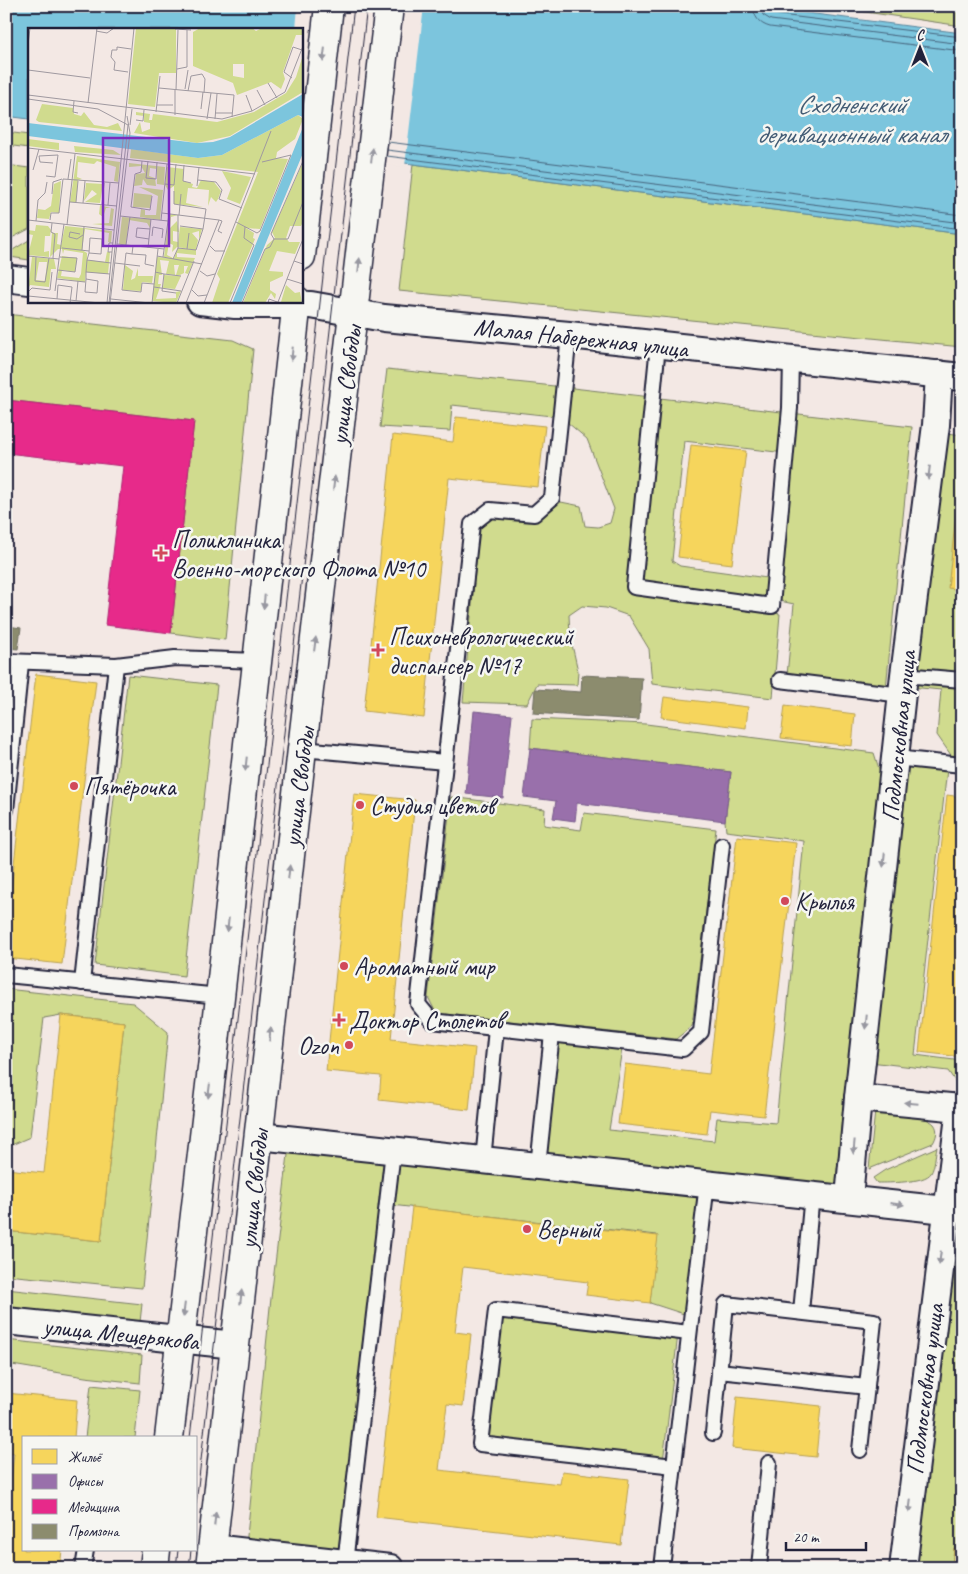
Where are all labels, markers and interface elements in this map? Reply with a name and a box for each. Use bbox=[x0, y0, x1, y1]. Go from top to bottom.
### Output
north arrow bbox=[896, 22, 946, 72]
text: С bbox=[917, 27, 926, 44]
inset map bbox=[28, 28, 302, 302]
one-way arrow bbox=[320, 47, 328, 63]
water label: Сходненский деривационный канал bbox=[756, 88, 950, 151]
one-way arrow bbox=[368, 146, 376, 162]
one-way arrow bbox=[355, 256, 363, 272]
street label: Малая Набережная улица bbox=[472, 311, 691, 365]
street label: улица Свободы bbox=[323, 322, 369, 449]
one-way arrow bbox=[288, 346, 296, 362]
one-way arrow bbox=[925, 465, 933, 481]
one-way arrow bbox=[330, 474, 338, 490]
place label: Поликлиника Военно-морского Флота №10 bbox=[172, 524, 427, 585]
marker: Поликлиника Военно-морского Флота №10 bbox=[154, 546, 168, 560]
one-way arrow bbox=[260, 595, 268, 611]
place label: Психоневрологический диспансер №17 bbox=[389, 621, 575, 682]
one-way arrow bbox=[311, 636, 319, 652]
marker: Психоневрологический диспансер №17 bbox=[371, 643, 385, 657]
street label: Подмосковная улица bbox=[874, 647, 924, 823]
street label: улица Свободы bbox=[276, 724, 322, 851]
one-way arrow bbox=[242, 756, 250, 772]
place label: Пятёрочка bbox=[84, 771, 178, 803]
marker: Пятёрочка bbox=[68, 780, 80, 792]
place label: Студия цветов bbox=[370, 790, 500, 822]
marker: Студия цветов bbox=[354, 799, 366, 811]
one-way arrow bbox=[880, 853, 888, 869]
one-way arrow bbox=[285, 864, 293, 880]
place label: Крылья bbox=[795, 886, 855, 918]
marker: Крылья bbox=[779, 895, 791, 907]
one-way arrow bbox=[224, 918, 232, 934]
place label: Ароматный мир bbox=[354, 951, 496, 983]
marker: Ароматный мир bbox=[338, 960, 350, 972]
place label: Доктор Столетов bbox=[349, 1005, 509, 1037]
marker: Доктор Столетов bbox=[333, 1014, 345, 1026]
one-way arrow bbox=[862, 1014, 870, 1030]
one-way arrow bbox=[266, 1025, 274, 1041]
place label: Ozon bbox=[298, 1030, 340, 1062]
marker: Ozon bbox=[343, 1039, 355, 1051]
one-way arrow bbox=[205, 1083, 213, 1099]
one-way arrow bbox=[903, 1099, 919, 1107]
street label: улица Свободы bbox=[232, 1126, 276, 1253]
one-way arrow bbox=[849, 1139, 857, 1155]
one-way arrow bbox=[890, 1200, 906, 1208]
place label: Верный bbox=[537, 1214, 603, 1246]
marker: Верный bbox=[521, 1223, 533, 1235]
one-way arrow bbox=[936, 1250, 944, 1266]
one-way arrow bbox=[237, 1289, 245, 1305]
street label: Подмосковная улица bbox=[899, 1300, 952, 1476]
one-way arrow bbox=[180, 1303, 188, 1319]
street label: улица Мещерякова bbox=[40, 1310, 202, 1358]
legend bbox=[22, 1436, 198, 1552]
text: Жильё bbox=[68, 1448, 103, 1467]
text: Офисы bbox=[68, 1472, 103, 1491]
text: Медицина bbox=[68, 1498, 121, 1517]
one-way arrow bbox=[906, 1499, 914, 1515]
one-way arrow bbox=[211, 1511, 219, 1527]
scale bar bbox=[786, 1519, 866, 1551]
text: Промзона bbox=[68, 1522, 120, 1541]
text: 20 m bbox=[793, 1528, 820, 1547]

